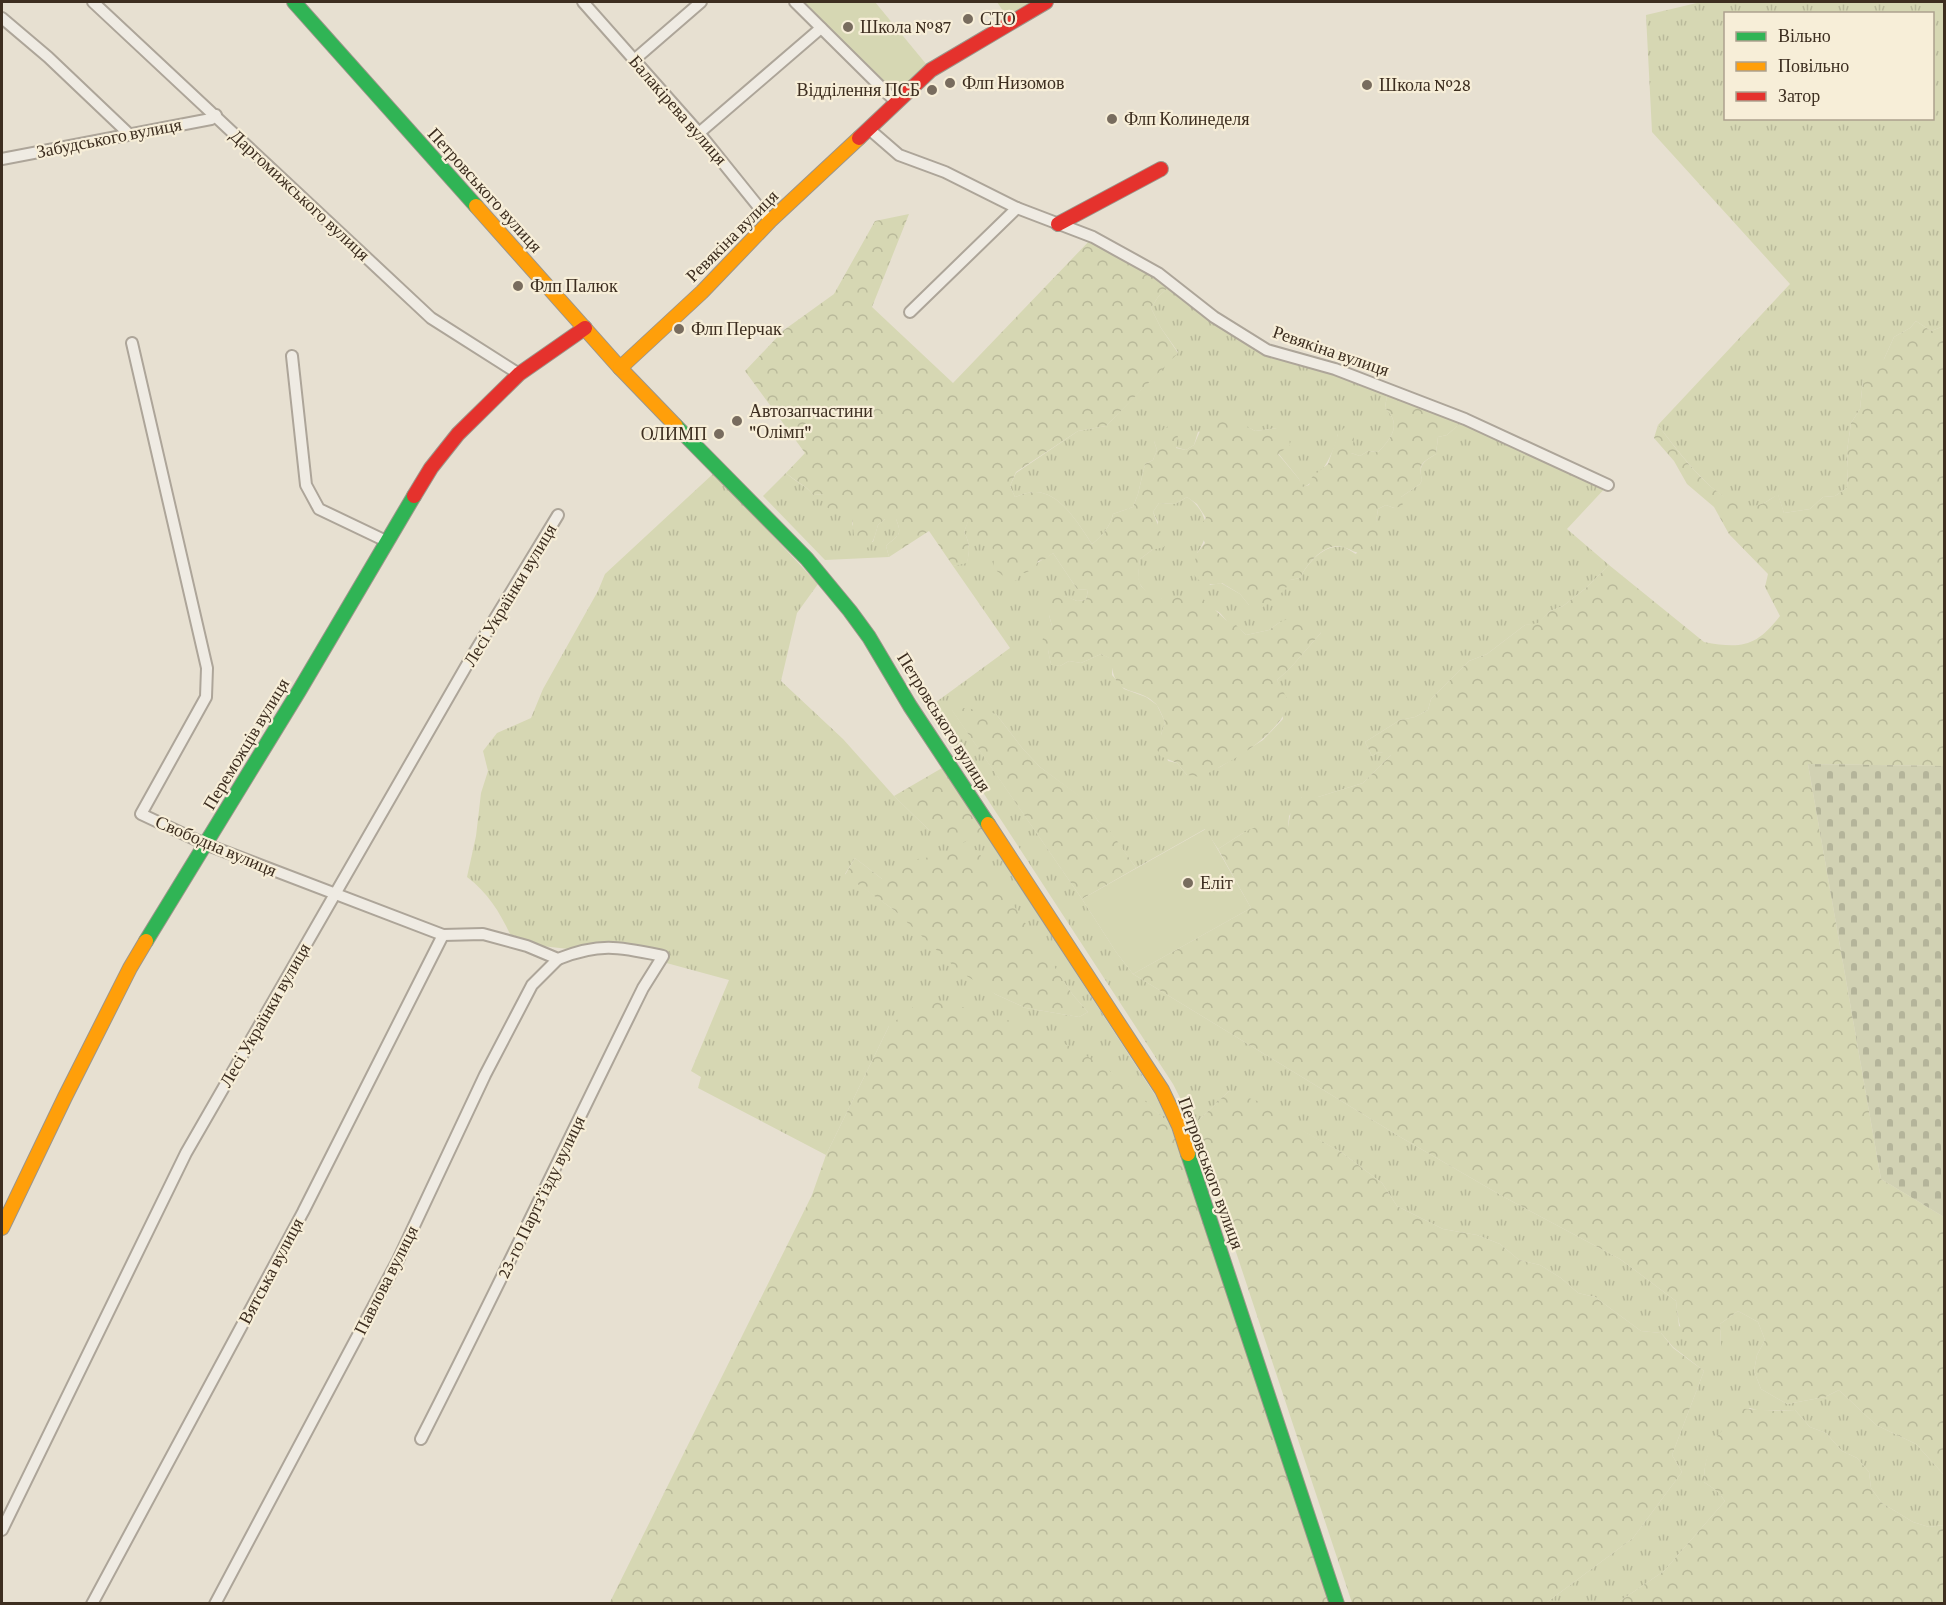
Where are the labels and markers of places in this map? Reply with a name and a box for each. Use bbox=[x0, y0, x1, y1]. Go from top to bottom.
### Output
place label: СТО bbox=[980, 9, 1016, 29]
marker: СТО bbox=[961, 12, 975, 26]
place label: Школа №87 bbox=[860, 17, 951, 37]
marker: Школа №87 bbox=[841, 20, 855, 34]
place label: Флп Низомов bbox=[962, 73, 1065, 93]
place label: Школа №28 bbox=[1379, 75, 1471, 95]
marker: Флп Низомов bbox=[943, 76, 957, 90]
marker: Школа №28 bbox=[1360, 78, 1374, 92]
place label: Відділення ПСБ bbox=[796, 80, 920, 100]
marker: Відділення ПСБ bbox=[925, 83, 939, 97]
place label: Флп Колинеделя bbox=[1124, 109, 1250, 129]
marker: Флп Колинеделя bbox=[1105, 112, 1119, 126]
place label: Флп Палюк bbox=[530, 276, 618, 296]
marker: Флп Палюк bbox=[511, 279, 525, 293]
place label: Флп Перчак bbox=[691, 319, 782, 339]
marker: Флп Перчак bbox=[672, 322, 686, 336]
place label: Автозапчастини "Олімп" bbox=[749, 401, 873, 442]
marker: Автозапчастини "Олімп" bbox=[730, 414, 744, 428]
place label: ОЛИМП bbox=[641, 424, 707, 444]
marker: ОЛИМП bbox=[712, 427, 726, 441]
place label: Еліт bbox=[1200, 873, 1233, 893]
marker: Еліт bbox=[1181, 876, 1195, 890]

